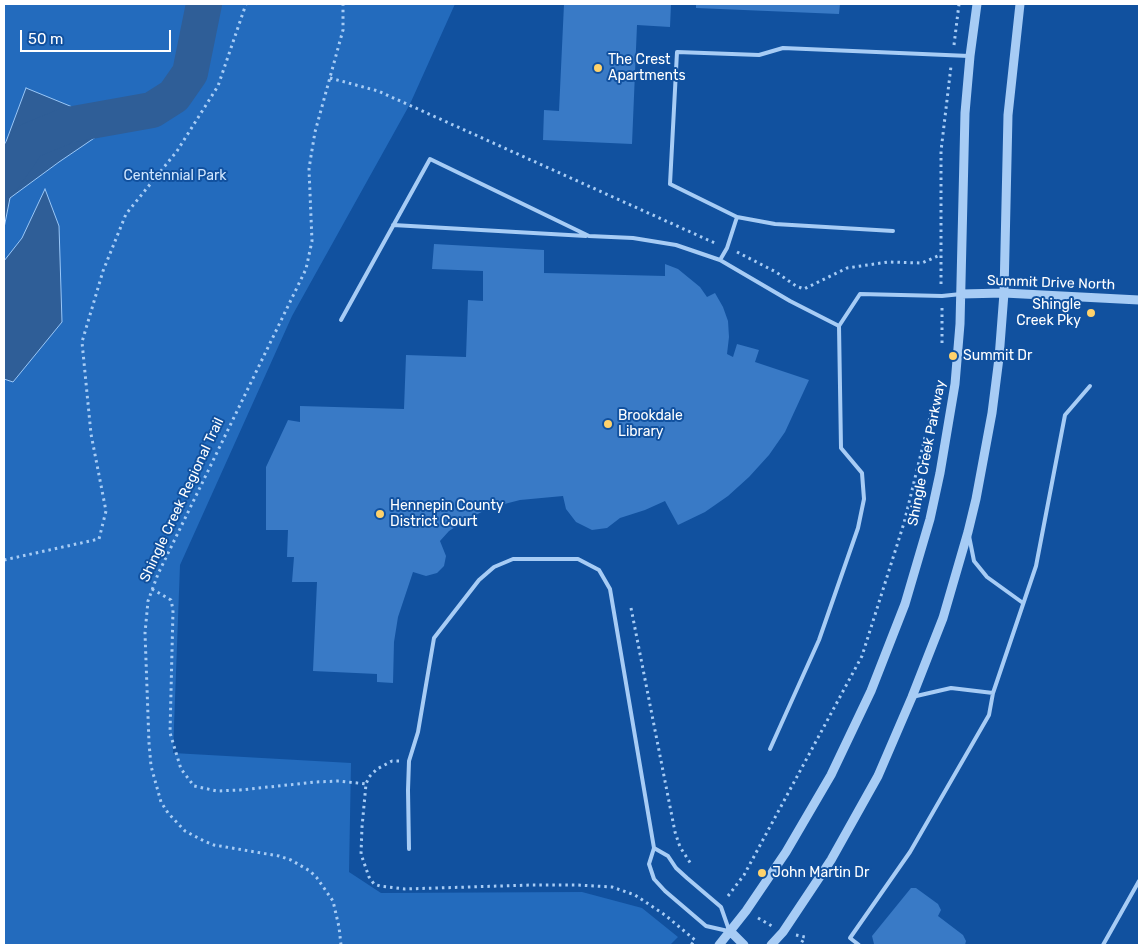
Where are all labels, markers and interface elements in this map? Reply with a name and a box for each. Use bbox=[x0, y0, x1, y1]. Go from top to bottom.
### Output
scale bar bbox=[22, 20, 174, 52]
text: 50 m bbox=[28, 30, 63, 48]
place label: The Crest Apartments bbox=[608, 52, 686, 84]
marker: The Crest Apartments bbox=[592, 62, 604, 74]
park label: Centennial Park bbox=[124, 168, 226, 184]
street label: Summit Drive North bbox=[986, 272, 1116, 294]
place label: Shingle Creek Pky bbox=[1016, 297, 1081, 330]
marker: Shingle Creek Pky bbox=[1085, 307, 1097, 319]
place label: Summit Dr bbox=[963, 348, 1032, 364]
marker: Summit Dr bbox=[947, 350, 959, 362]
street label: Shingle Creek Parkway bbox=[905, 379, 949, 527]
place label: Brookdale Library bbox=[618, 408, 683, 441]
street label: Shingle Creek Regional Trail bbox=[136, 415, 228, 585]
marker: Brookdale Library bbox=[602, 418, 614, 430]
place label: Hennepin County District Court bbox=[390, 498, 504, 530]
marker: Hennepin County District Court bbox=[374, 508, 386, 520]
place label: John Martin Dr bbox=[772, 865, 869, 881]
marker: John Martin Dr bbox=[756, 867, 768, 879]

